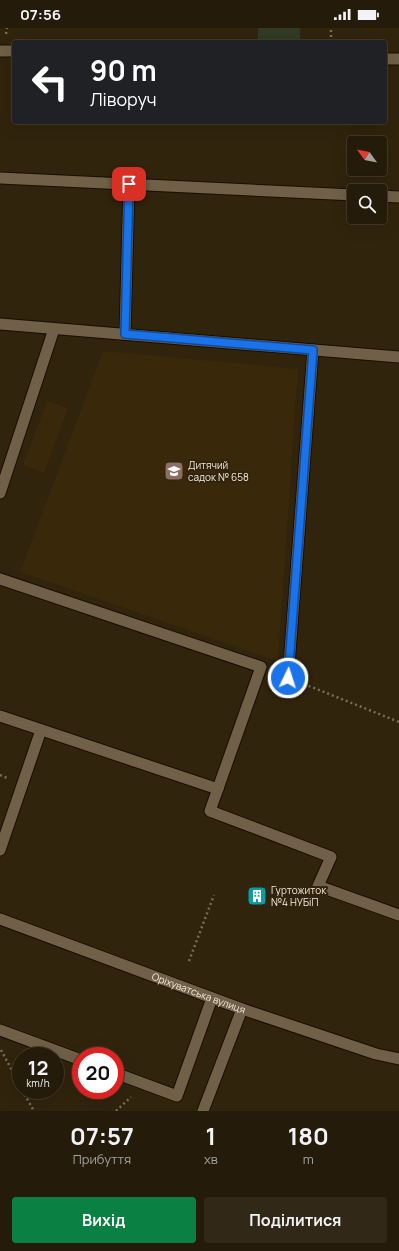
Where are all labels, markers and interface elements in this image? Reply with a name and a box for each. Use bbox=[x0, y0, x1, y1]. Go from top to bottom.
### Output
text: 07:56 bbox=[20, 4, 61, 25]
text: 90 m bbox=[90, 51, 157, 89]
icon: left bbox=[24, 56, 76, 108]
text: Ліворуч bbox=[90, 87, 157, 111]
north arrow bbox=[347, 136, 387, 176]
map controls bbox=[347, 136, 387, 224]
pin bbox=[112, 167, 146, 201]
icon: arrive bbox=[118, 173, 140, 195]
button: search bbox=[347, 184, 387, 224]
place label: Дитячий садок № 658 bbox=[188, 458, 249, 484]
school or university icon: Дитячий садок № 658 bbox=[163, 460, 185, 482]
position arrow bbox=[267, 657, 309, 699]
place label: Гуртожиток №4 НУБіП bbox=[271, 883, 327, 909]
building icon: Гуртожиток №4 НУБіП bbox=[246, 885, 268, 907]
street label: Оріхуватська вулиця bbox=[150, 969, 247, 1017]
speed limit sign: 20 bbox=[72, 1047, 124, 1099]
text: 12 bbox=[28, 1054, 48, 1081]
text: km/h bbox=[26, 1076, 50, 1090]
text: 07:57 bbox=[70, 1119, 134, 1152]
text: 1 bbox=[206, 1119, 216, 1152]
text: 180 bbox=[288, 1119, 329, 1152]
text: Прибуття bbox=[73, 1150, 131, 1168]
text: хв bbox=[204, 1150, 218, 1168]
text: m bbox=[303, 1150, 314, 1168]
button: Вихід bbox=[12, 1197, 196, 1243]
button: Поділитися bbox=[204, 1197, 387, 1243]

